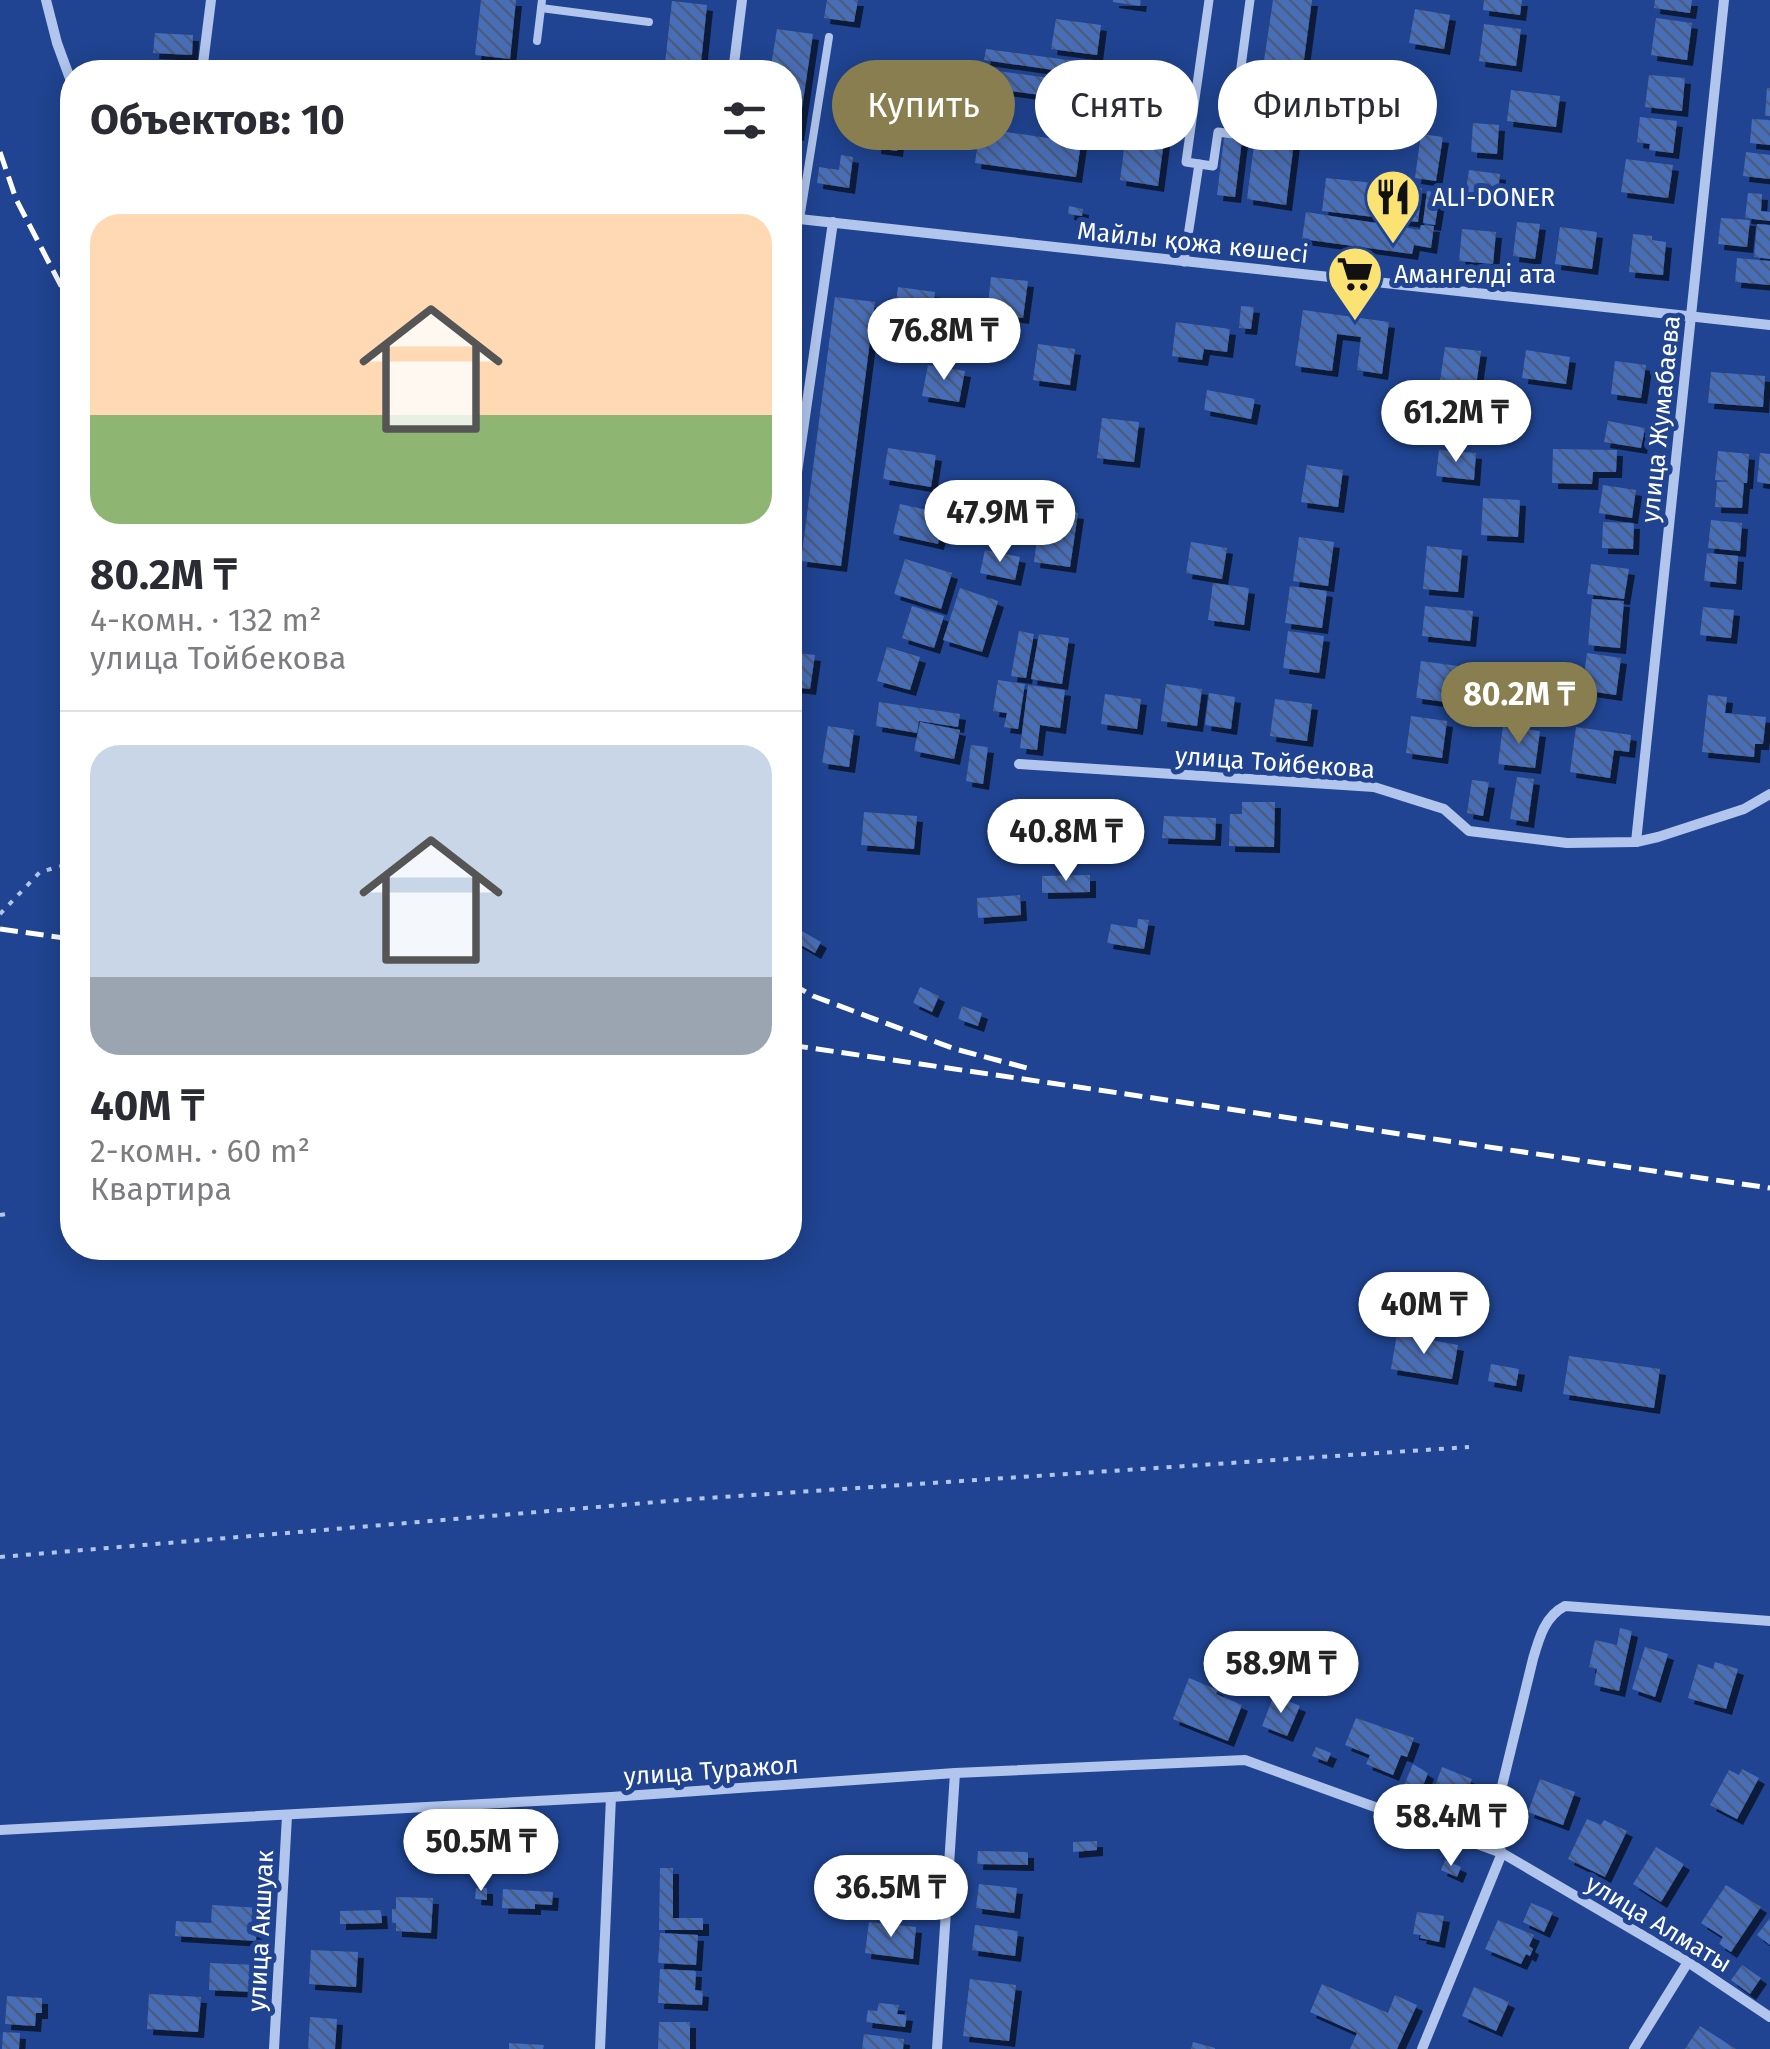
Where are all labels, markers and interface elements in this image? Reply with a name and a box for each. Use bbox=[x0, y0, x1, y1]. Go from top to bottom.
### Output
chip: Купить bbox=[832, 60, 1015, 150]
chip: Снять bbox=[1035, 60, 1198, 150]
chip: Фильтры bbox=[1218, 60, 1437, 150]
icon: filters bbox=[717, 93, 772, 148]
text: Объектов: 10 bbox=[90, 95, 345, 145]
restaurant icon: ALI-DONER bbox=[1363, 167, 1423, 246]
place label: ALI-DONER bbox=[1432, 183, 1555, 213]
street label: Майлы қожа көшесі bbox=[1076, 216, 1310, 270]
supermarket icon: Амангелді ата bbox=[1325, 244, 1385, 323]
place label: Амангелді ата bbox=[1394, 260, 1556, 290]
icon: home bbox=[341, 279, 521, 459]
pin: 76.8M ₸ bbox=[852, 298, 1036, 383]
text: 76.8M ₸ bbox=[890, 311, 998, 349]
street label: улица Жумабаева bbox=[1635, 314, 1687, 524]
pin: 61.2M ₸ bbox=[1364, 380, 1548, 465]
text: 61.2M ₸ bbox=[1403, 393, 1509, 431]
pin: 47.9M ₸ bbox=[908, 480, 1092, 565]
text: 47.9M ₸ bbox=[946, 493, 1054, 531]
text: 80.2M ₸ bbox=[90, 550, 237, 600]
text: 4-комн. · 132 m² bbox=[90, 601, 322, 639]
text: улица Тойбекова bbox=[90, 639, 346, 677]
pin: 80.2M ₸ bbox=[1427, 662, 1611, 747]
text: 80.2M ₸ bbox=[1463, 675, 1575, 713]
street label: улица Тойбекова bbox=[1174, 741, 1376, 785]
pin: 40.8M ₸ bbox=[974, 799, 1158, 884]
icon: home bbox=[341, 810, 521, 990]
text: 40.8M ₸ bbox=[1009, 812, 1123, 850]
text: 40M ₸ bbox=[90, 1081, 204, 1131]
text: 2-комн. · 60 m² bbox=[90, 1132, 310, 1170]
text: Квартира bbox=[90, 1170, 232, 1208]
pin: 40M ₸ bbox=[1354, 1272, 1494, 1357]
text: 40M ₸ bbox=[1380, 1285, 1468, 1323]
pin: 58.9M ₸ bbox=[1189, 1631, 1373, 1716]
text: 58.9M ₸ bbox=[1226, 1644, 1336, 1682]
street label: улица Туражол bbox=[623, 1750, 800, 1792]
pin: 58.4M ₸ bbox=[1359, 1784, 1543, 1869]
text: 58.4M ₸ bbox=[1395, 1797, 1507, 1835]
pin: 50.5M ₸ bbox=[389, 1809, 573, 1894]
text: 50.5M ₸ bbox=[425, 1822, 537, 1860]
street label: улица Акшуак bbox=[242, 1849, 280, 2013]
pin: 36.5M ₸ bbox=[799, 1855, 983, 1940]
text: 36.5M ₸ bbox=[836, 1868, 946, 1906]
street label: улица Алматы bbox=[1580, 1869, 1737, 1979]

